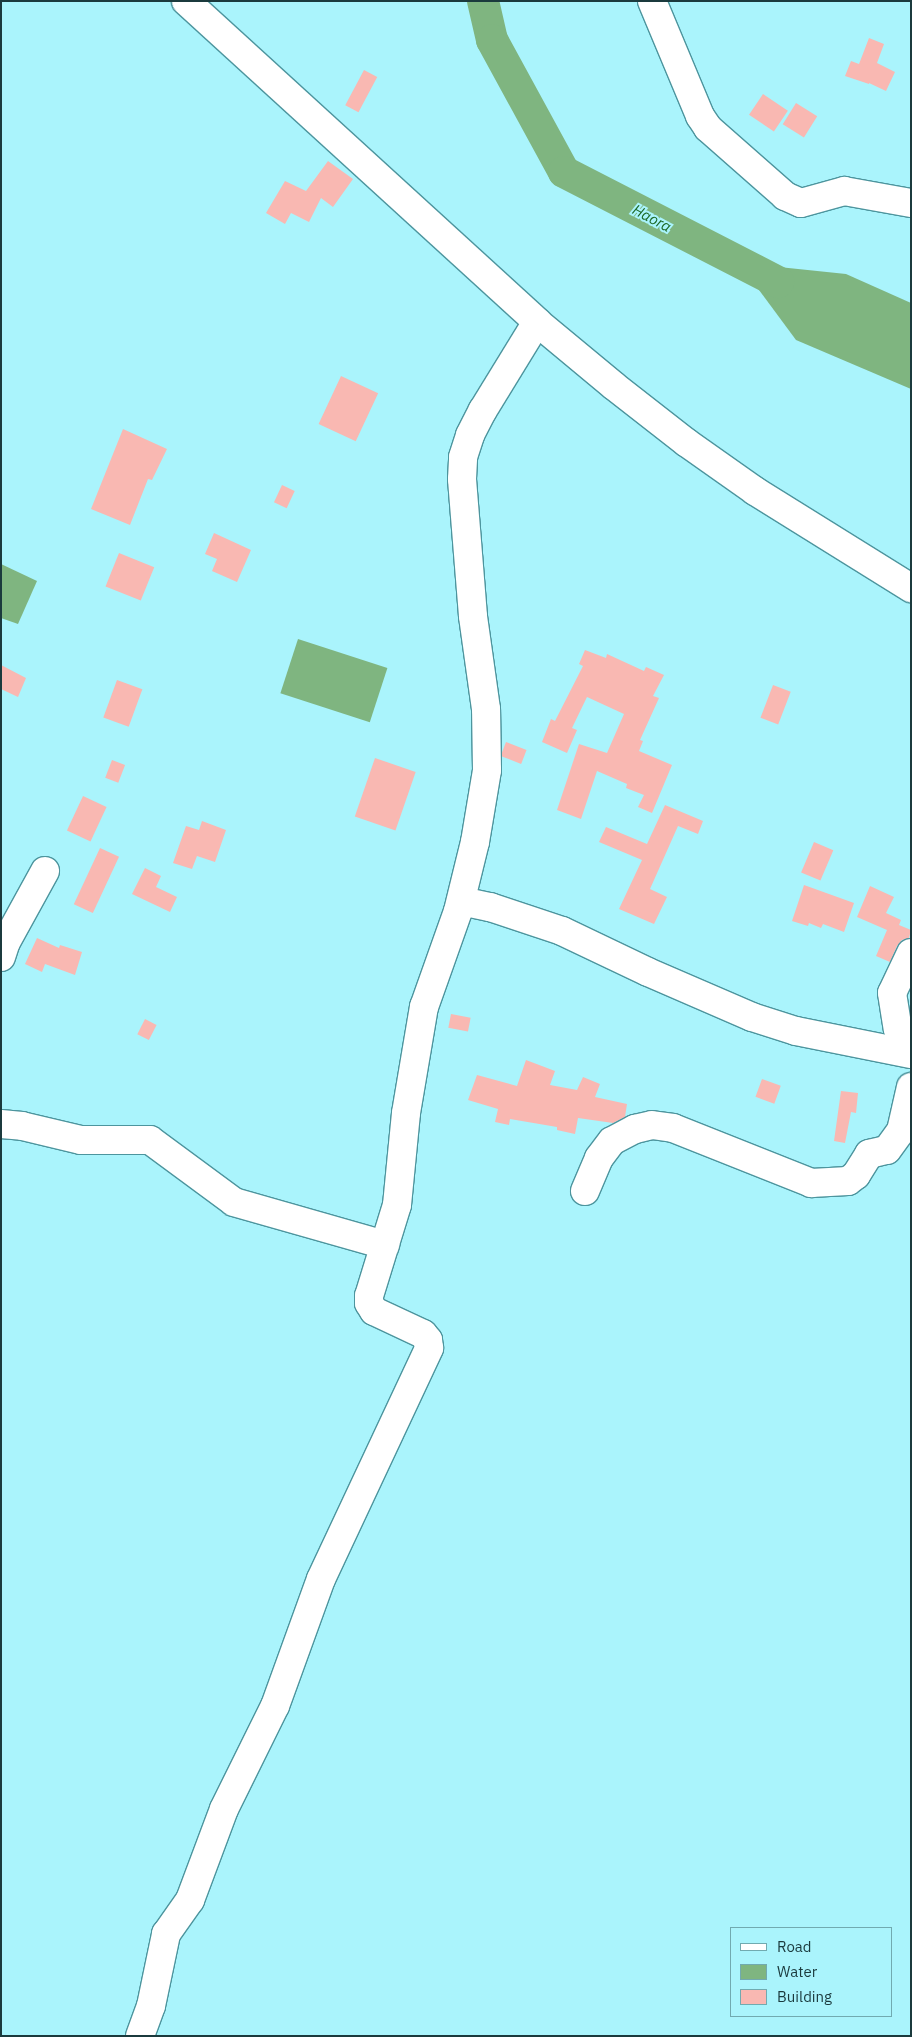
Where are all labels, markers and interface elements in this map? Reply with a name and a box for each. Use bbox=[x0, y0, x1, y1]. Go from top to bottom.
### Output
water label: Haora bbox=[630, 200, 674, 236]
legend bbox=[730, 1927, 892, 2017]
text: Road bbox=[777, 1937, 812, 1956]
text: Water bbox=[777, 1962, 817, 1981]
text: Building bbox=[777, 1987, 832, 2006]

